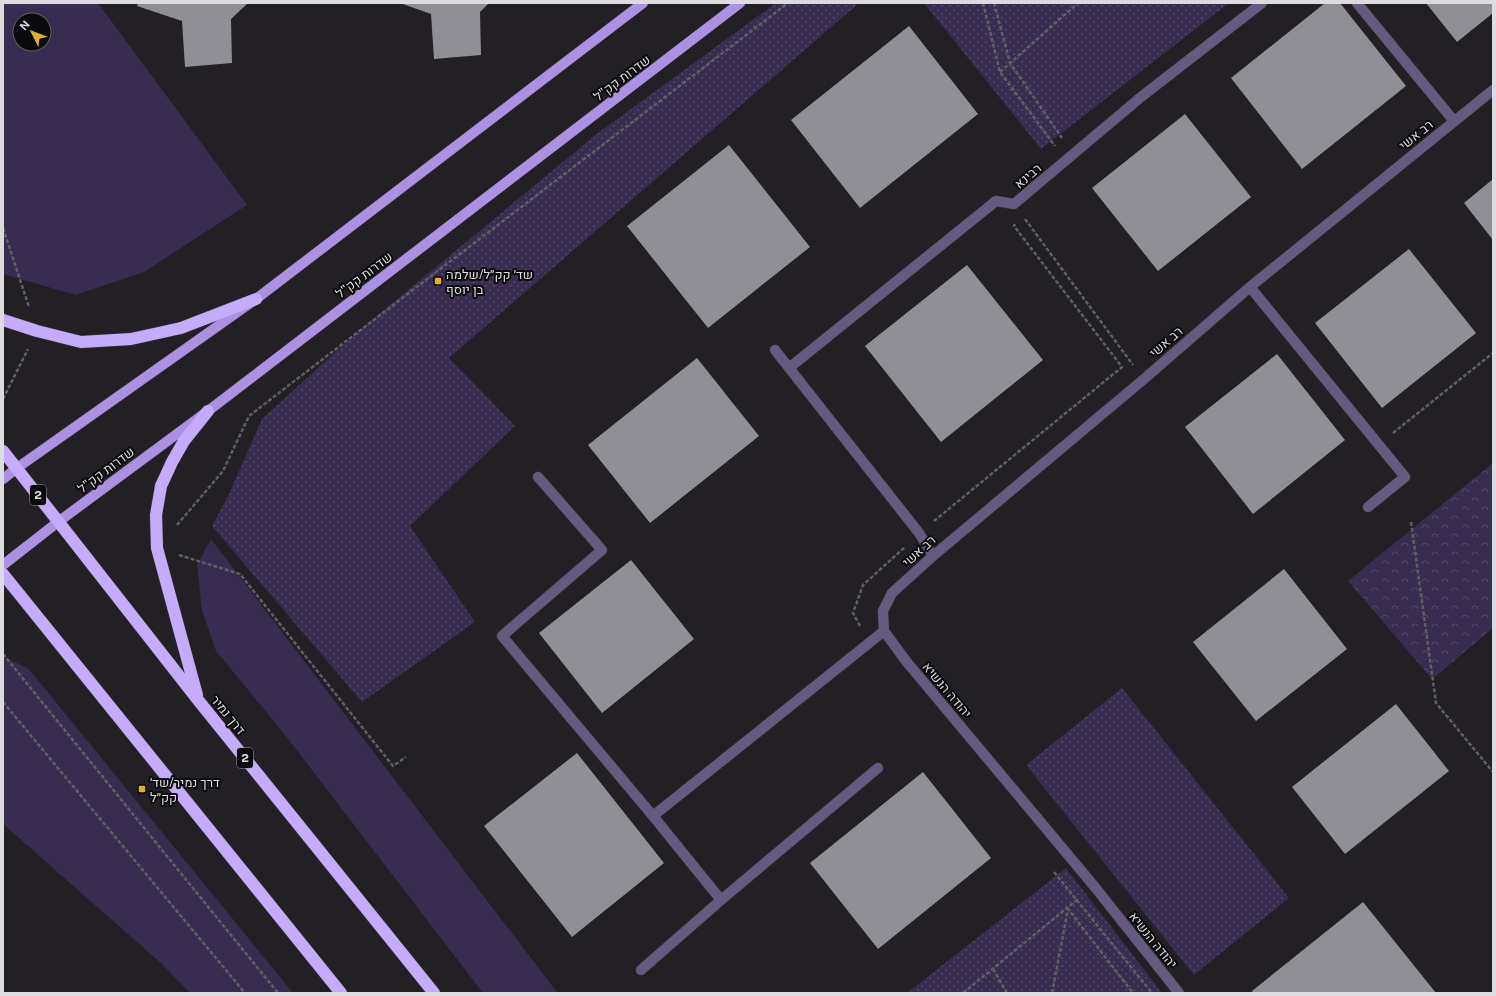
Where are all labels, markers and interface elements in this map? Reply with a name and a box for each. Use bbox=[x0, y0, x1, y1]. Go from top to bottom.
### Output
north arrow bbox=[12, 12, 52, 52]
text: N bbox=[17, 18, 32, 33]
street label: שדרות קק"ל bbox=[591, 52, 653, 104]
street label: רב אשי bbox=[1396, 117, 1436, 153]
street label: רבינא bbox=[1012, 161, 1044, 191]
street label: שדרות קק"ל bbox=[333, 249, 395, 301]
place label: שד׳ קק״ל/שלמה בן יוסף bbox=[446, 267, 533, 297]
marker: שד׳ קק״ל/שלמה בן יוסף bbox=[433, 276, 443, 286]
street label: רב אשי bbox=[1146, 324, 1186, 360]
street label: שדרות קק"ל bbox=[75, 444, 137, 496]
road number: 2 bbox=[30, 485, 46, 505]
street label: רב אשי bbox=[899, 532, 939, 570]
street label: יהודה הנשיא bbox=[919, 659, 975, 721]
street label: דרך נמיר bbox=[208, 692, 248, 738]
road number: 2 bbox=[237, 748, 253, 768]
place label: דרך נמיר/שד׳ קק״ל bbox=[150, 775, 220, 805]
marker: דרך נמיר/שד׳ קק״ל bbox=[137, 784, 147, 794]
street label: יהודה הנשיא bbox=[1126, 909, 1180, 971]

